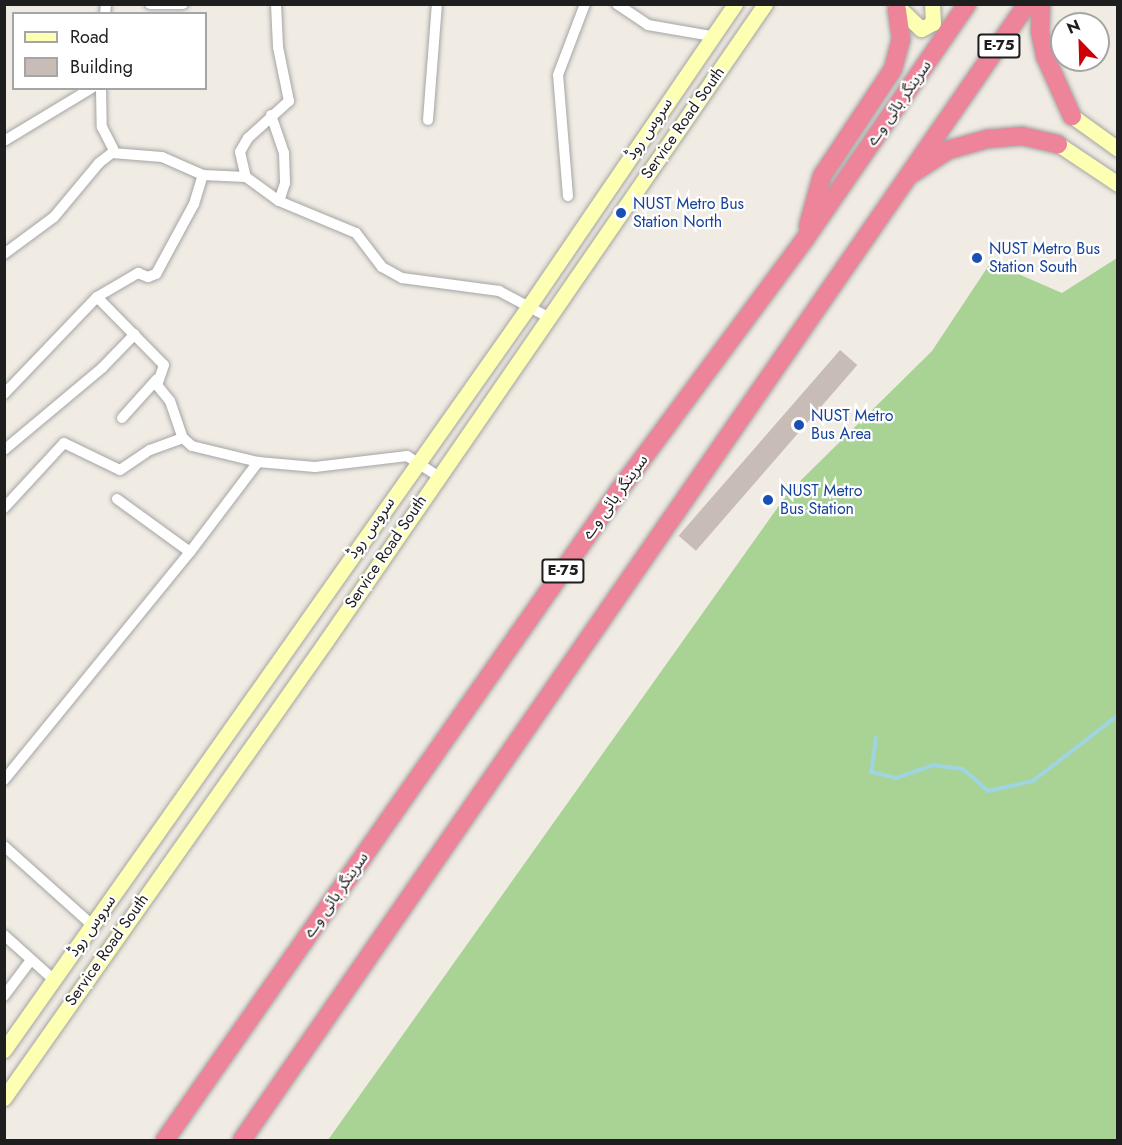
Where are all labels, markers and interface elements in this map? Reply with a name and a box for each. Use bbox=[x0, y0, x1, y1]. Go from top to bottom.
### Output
legend bbox=[12, 12, 207, 90]
north arrow bbox=[1050, 12, 1110, 72]
text: N bbox=[1063, 14, 1084, 40]
text: Road bbox=[70, 24, 109, 50]
road number: E-75 bbox=[976, 34, 1022, 58]
text: Building bbox=[70, 54, 133, 80]
street label: سرینگر ہائی وے bbox=[862, 57, 936, 149]
street label: Service Road South bbox=[637, 63, 729, 183]
street label: سروس روڈ bbox=[621, 94, 677, 164]
place label: NUST Metro Bus Station North bbox=[633, 194, 744, 232]
marker: NUST Metro Bus Station North bbox=[614, 206, 628, 220]
place label: NUST Metro Bus Station South bbox=[989, 239, 1100, 277]
marker: NUST Metro Bus Station South bbox=[970, 251, 984, 265]
place label: NUST Metro Bus Area bbox=[811, 406, 893, 444]
marker: NUST Metro Bus Area bbox=[792, 418, 806, 432]
street label: سرینگر ہائی وے bbox=[578, 451, 652, 543]
place label: NUST Metro Bus Station bbox=[780, 481, 862, 519]
street label: Service Road South bbox=[341, 492, 431, 612]
street label: سروس روڈ bbox=[343, 493, 399, 563]
marker: NUST Metro Bus Station bbox=[761, 493, 775, 507]
road number: E-75 bbox=[540, 559, 586, 583]
street label: سرینگر ہائی وے bbox=[299, 849, 373, 941]
street label: Service Road South bbox=[61, 890, 153, 1010]
street label: سروس روڈ bbox=[64, 891, 120, 961]

